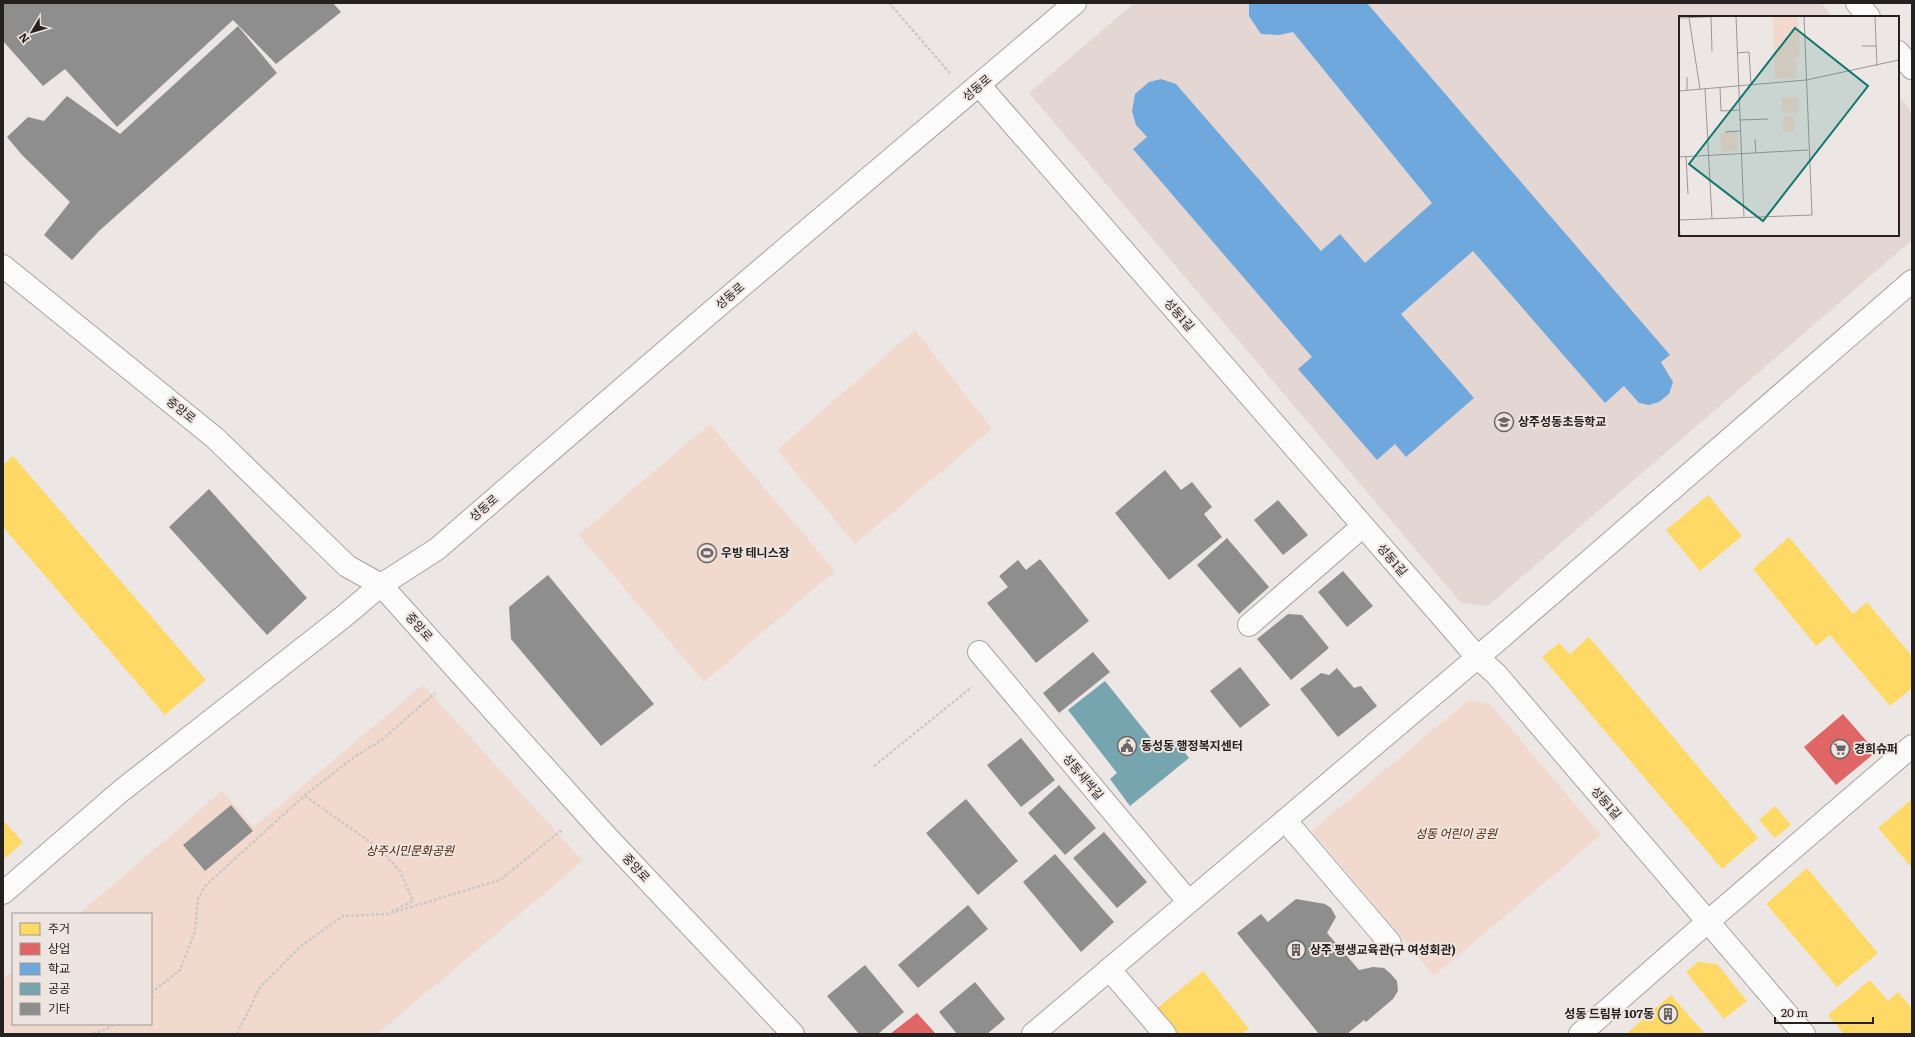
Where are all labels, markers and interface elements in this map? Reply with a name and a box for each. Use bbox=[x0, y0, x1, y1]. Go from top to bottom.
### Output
north arrow bbox=[12, 12, 52, 52]
inset map bbox=[1679, 16, 1899, 236]
text: N bbox=[14, 30, 32, 47]
street label: 성동로 bbox=[958, 70, 995, 105]
street label: 성동로 bbox=[711, 278, 748, 313]
street label: 성동1길 bbox=[1160, 294, 1199, 335]
street label: 중앙로 bbox=[163, 392, 200, 427]
school or university icon: 상주성동초등학교 bbox=[1493, 411, 1515, 433]
place label: 상주성동초등학교 bbox=[1518, 412, 1606, 430]
street label: 성동로 bbox=[465, 490, 502, 525]
street label: 성동1길 bbox=[1373, 539, 1412, 580]
sports icon: 우방 테니스장 bbox=[696, 542, 718, 564]
place label: 우방 테니스장 bbox=[721, 543, 790, 561]
street label: 중앙로 bbox=[402, 608, 438, 645]
public building icon: 동성동 행정복지센터 bbox=[1116, 735, 1138, 757]
place label: 동성동 행정복지센터 bbox=[1141, 736, 1243, 754]
supermarket icon: 경희슈퍼 bbox=[1829, 738, 1851, 760]
place label: 경희슈퍼 bbox=[1854, 739, 1898, 757]
street label: 성동새싹길 bbox=[1059, 749, 1108, 803]
street label: 성동1길 bbox=[1587, 782, 1626, 823]
park label: 성동 어린이 공원 bbox=[1415, 824, 1498, 842]
park label: 상주시민문화공원 bbox=[366, 841, 455, 859]
street label: 중앙로 bbox=[619, 849, 655, 886]
legend bbox=[12, 913, 152, 1025]
text: 주거 bbox=[48, 919, 70, 937]
text: 상업 bbox=[48, 939, 70, 957]
building icon: 상주 평생교육관(구 여성회관) bbox=[1285, 939, 1307, 961]
place label: 상주 평생교육관(구 여성회관) bbox=[1310, 940, 1456, 958]
text: 학교 bbox=[48, 959, 70, 977]
text: 공공 bbox=[48, 979, 70, 997]
text: 기타 bbox=[48, 999, 70, 1017]
scale bar bbox=[1775, 999, 1873, 1025]
building icon: 성동 드림뷰 107동 bbox=[1657, 1003, 1679, 1025]
text: 20 m bbox=[1781, 1003, 1808, 1021]
place label: 성동 드림뷰 107동 bbox=[1564, 1004, 1654, 1022]

